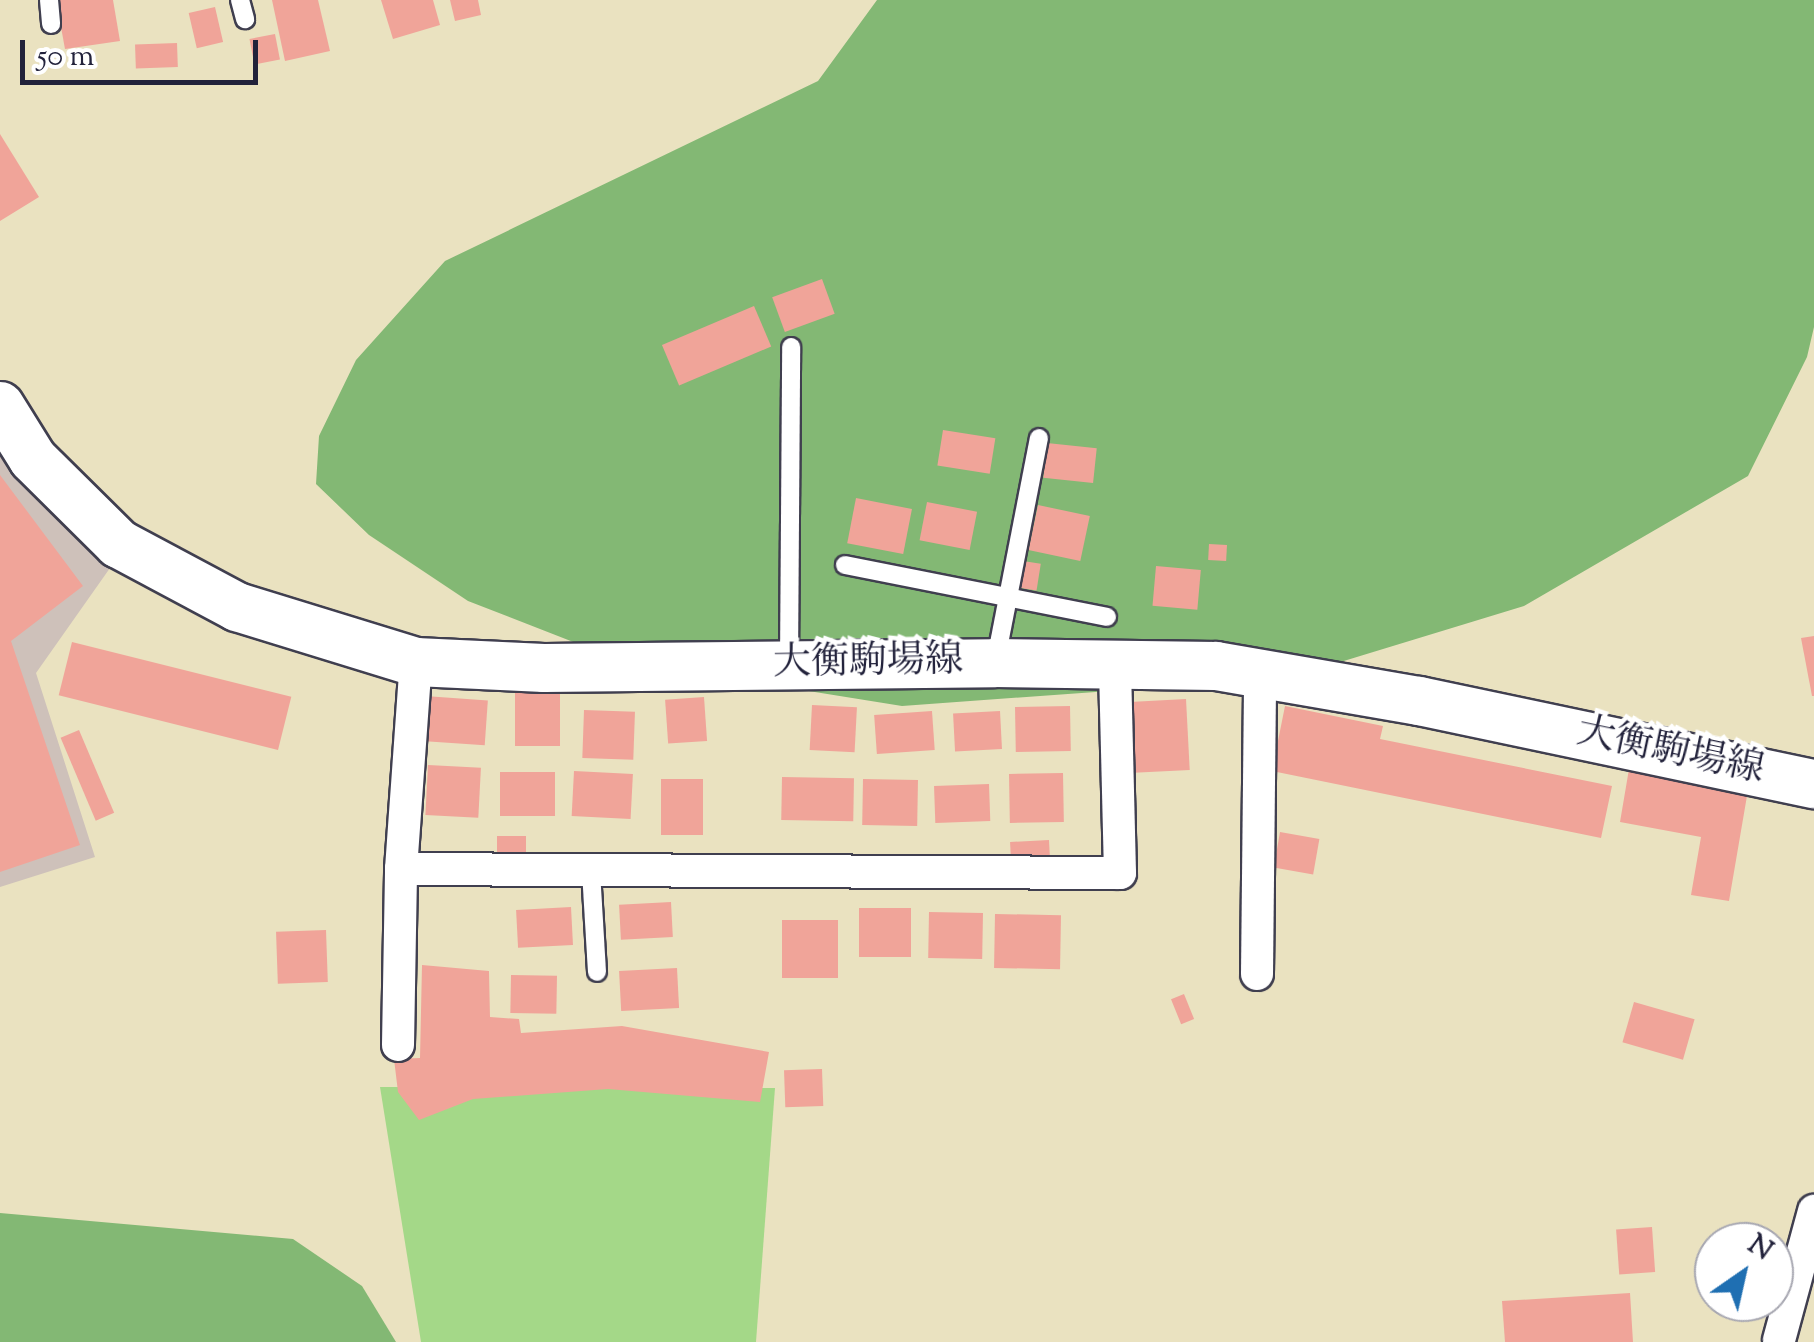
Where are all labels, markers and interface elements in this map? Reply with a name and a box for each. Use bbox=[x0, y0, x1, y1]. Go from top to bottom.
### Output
scale bar bbox=[25, 20, 262, 82]
text: 50 m bbox=[37, 36, 94, 79]
street label: 大衡駒場線 bbox=[773, 640, 963, 688]
street label: 大衡駒場線 bbox=[1572, 711, 1768, 795]
north arrow bbox=[1694, 1222, 1794, 1322]
text: N bbox=[1739, 1226, 1780, 1272]

